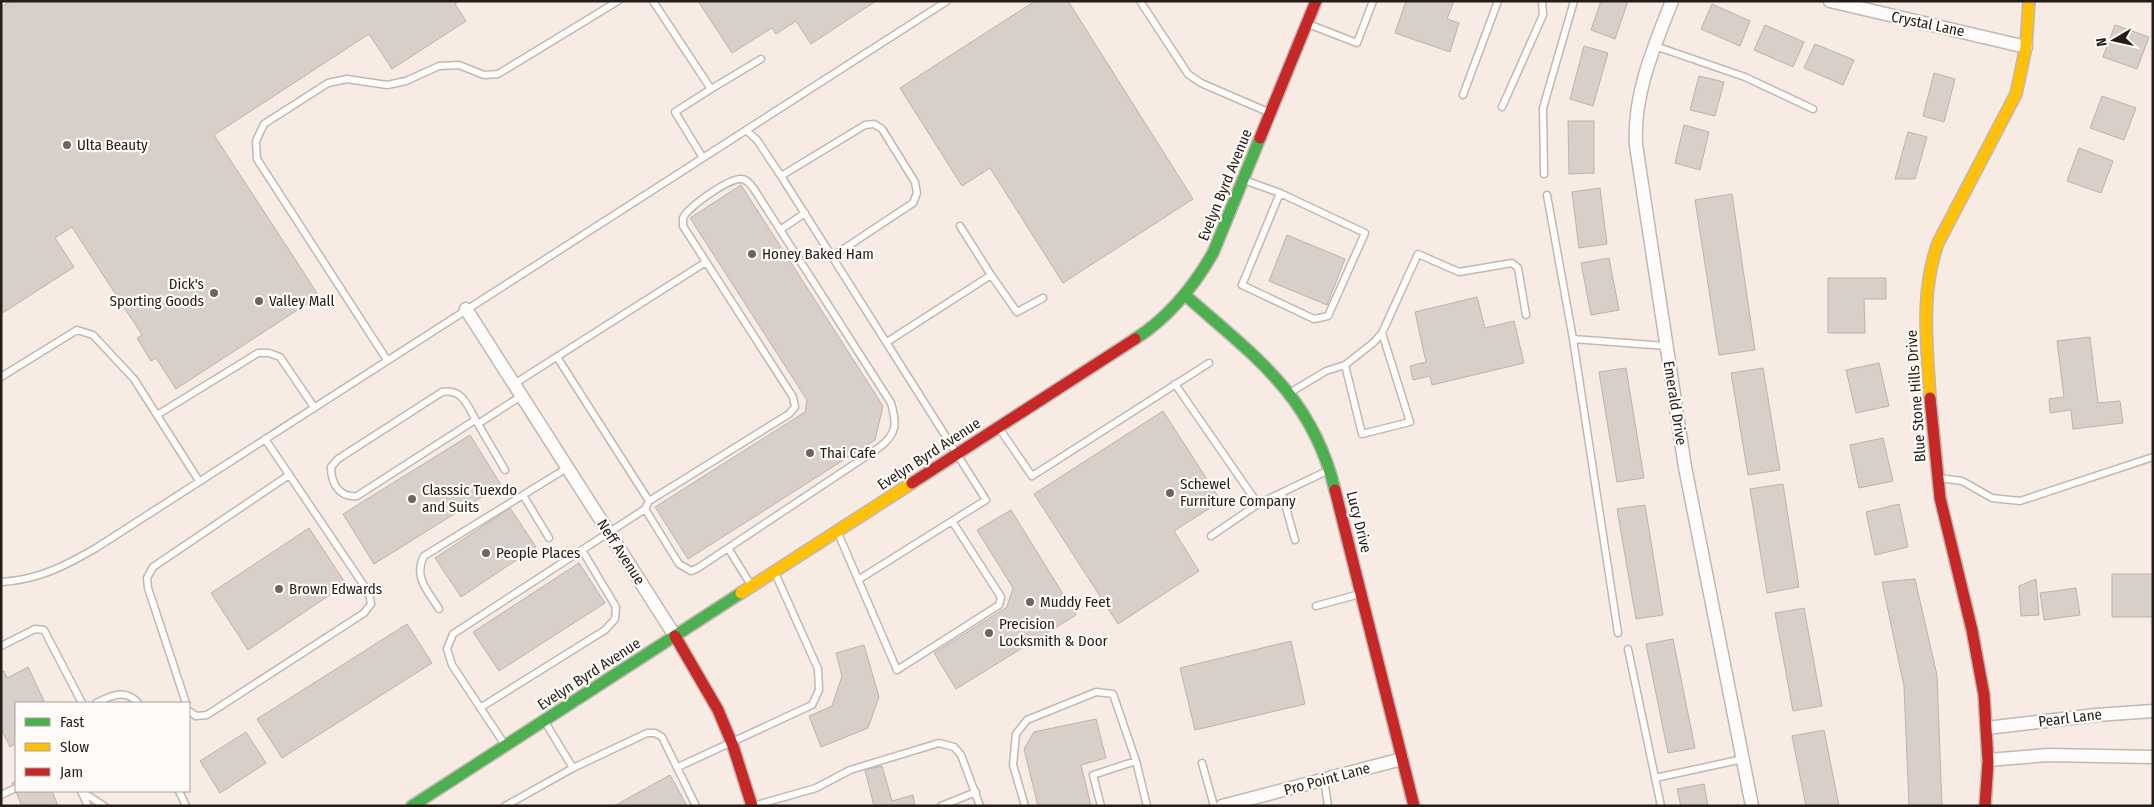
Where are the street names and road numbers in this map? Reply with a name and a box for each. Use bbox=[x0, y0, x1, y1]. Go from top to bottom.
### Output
street label: Crystal Lane bbox=[1890, 7, 1966, 41]
street label: Evelyn Byrd Avenue bbox=[1194, 126, 1256, 244]
street label: Blue Stone Hills Drive bbox=[1902, 329, 1930, 463]
street label: Emerald Drive bbox=[1659, 360, 1691, 446]
street label: Evelyn Byrd Avenue bbox=[874, 414, 984, 494]
street label: Lucy Drive bbox=[1343, 489, 1375, 555]
street label: Neff Avenue bbox=[593, 516, 649, 588]
street label: Evelyn Byrd Avenue bbox=[534, 634, 644, 714]
street label: Pearl Lane bbox=[2037, 705, 2103, 731]
street label: Pro Point Lane bbox=[1282, 759, 1372, 799]

